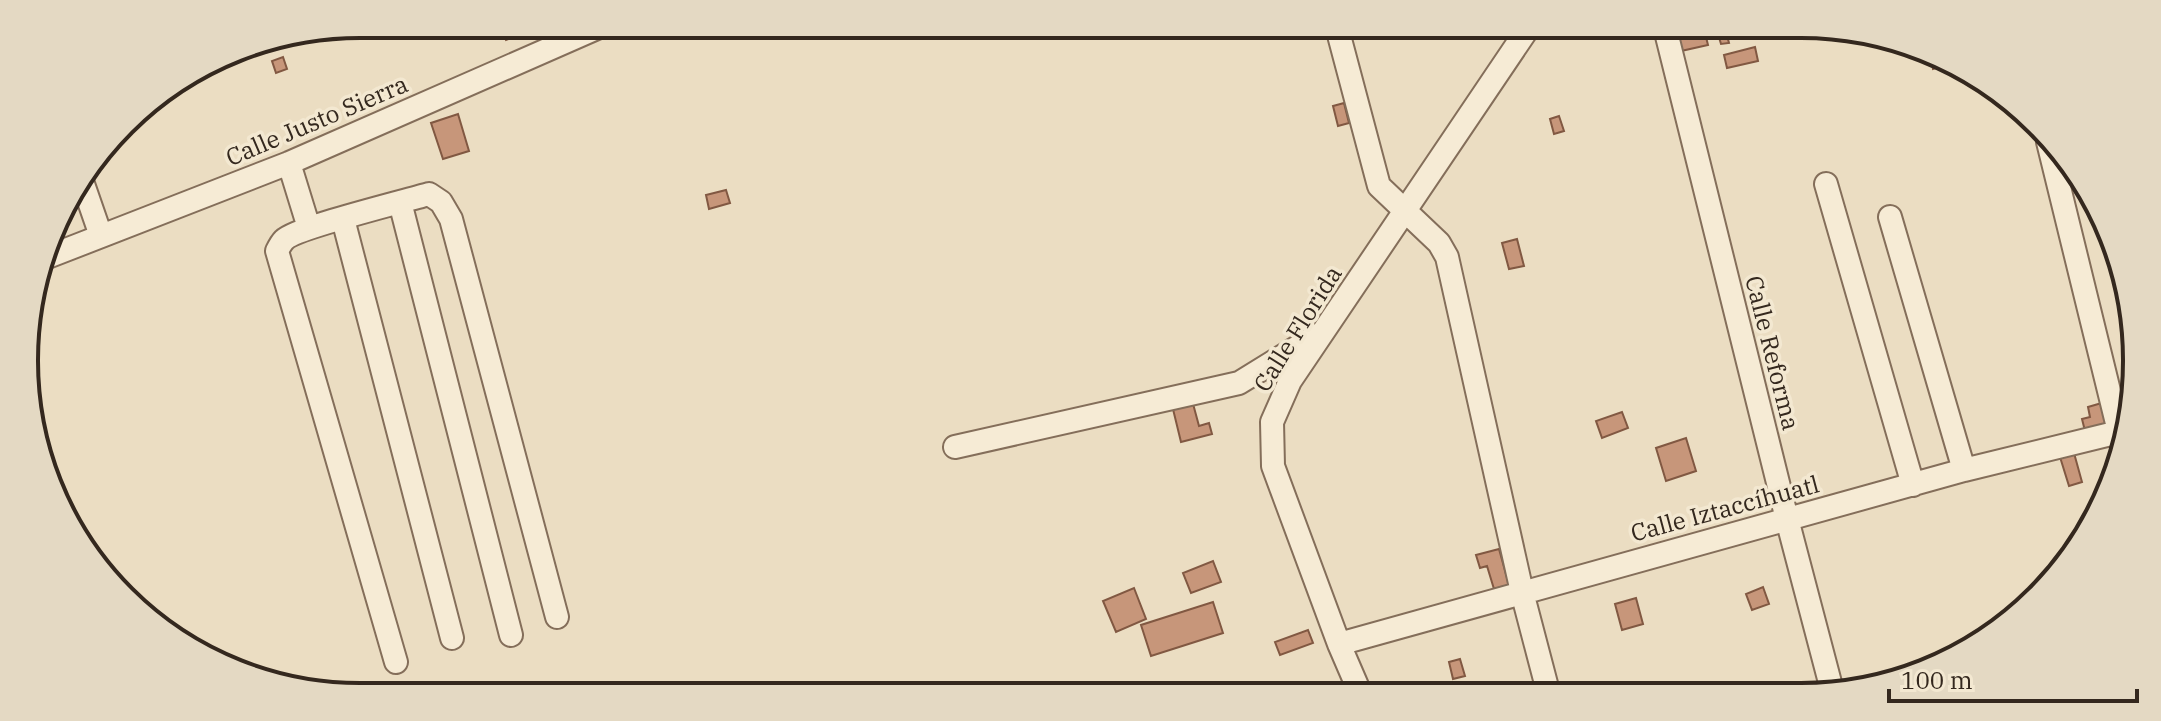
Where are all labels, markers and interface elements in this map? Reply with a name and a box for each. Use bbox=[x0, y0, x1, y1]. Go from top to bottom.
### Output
street label: Calle Justo Sierra bbox=[221, 67, 413, 173]
street label: Calle Florida bbox=[1246, 259, 1349, 398]
street label: Calle Reforma bbox=[1738, 272, 1808, 433]
street label: Calle Iztaccíhuatl bbox=[1627, 467, 1822, 549]
scale bar bbox=[1889, 653, 2137, 703]
text: 100 m bbox=[1901, 664, 1973, 696]

